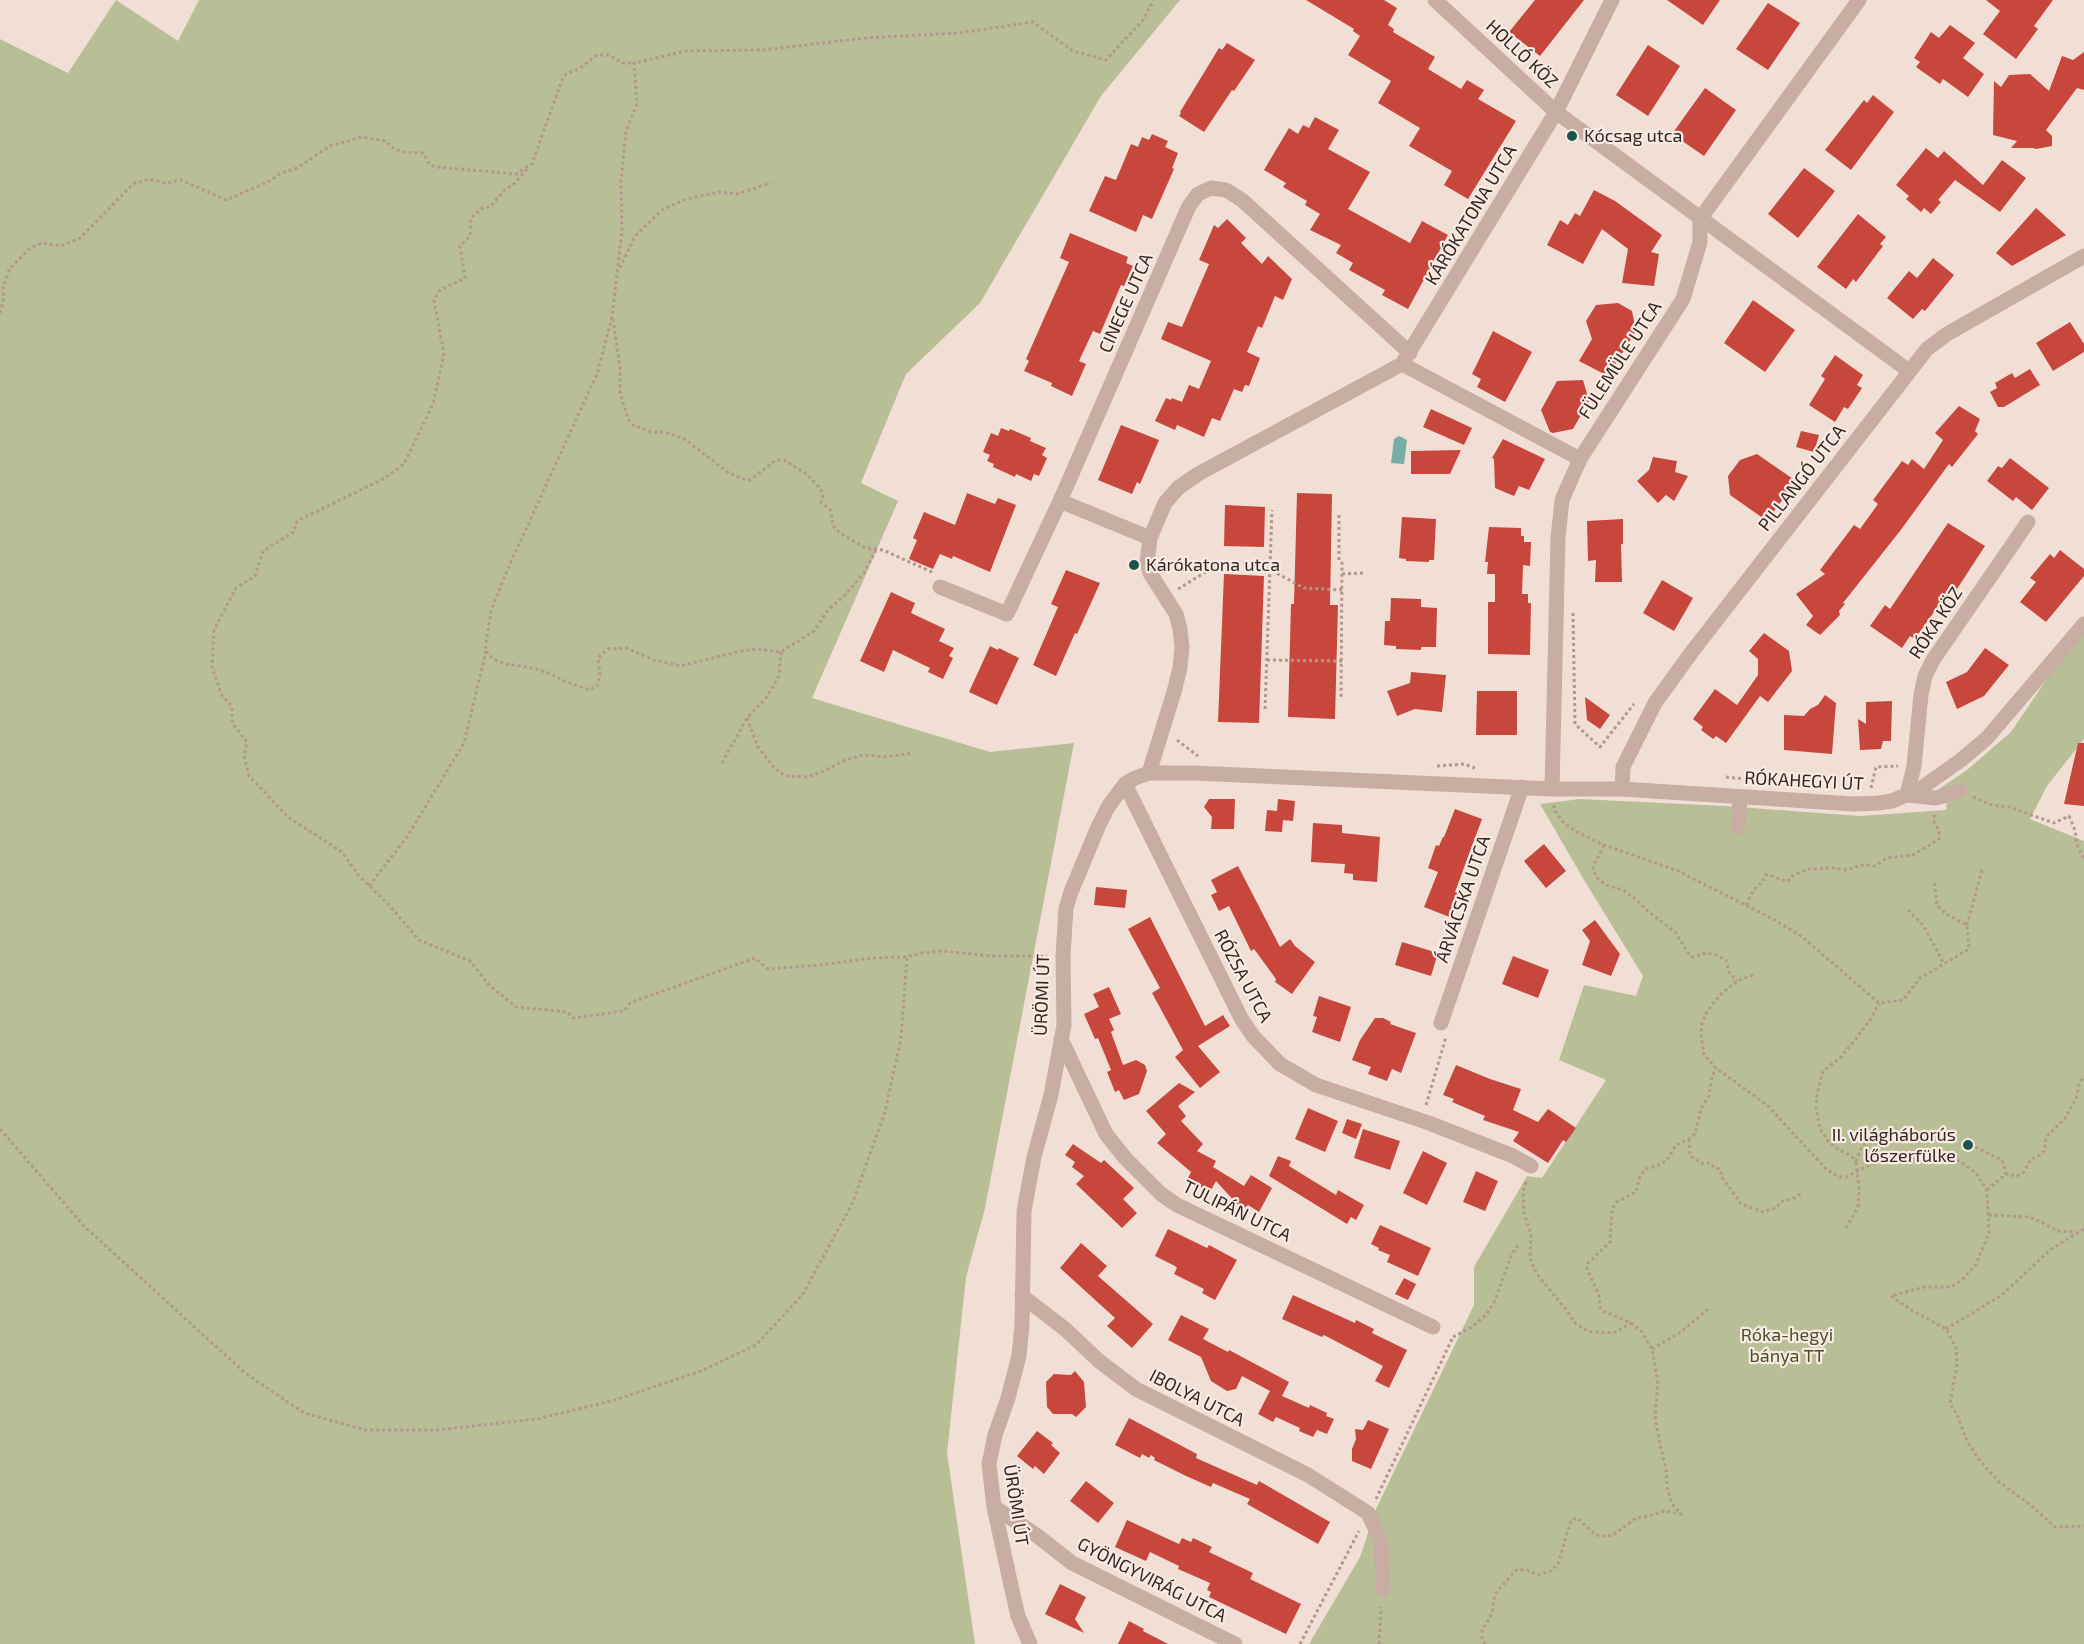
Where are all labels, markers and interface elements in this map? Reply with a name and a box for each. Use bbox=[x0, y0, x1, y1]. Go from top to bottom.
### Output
street label: HOLLÓ KÖZ bbox=[1481, 15, 1563, 93]
place label: Kócsag utca bbox=[1584, 125, 1682, 147]
marker: Kócsag utca bbox=[1565, 129, 1579, 143]
street label: KÁRÓKATONA UTCA bbox=[1421, 141, 1521, 289]
street label: CINEGE UTCA bbox=[1094, 250, 1158, 356]
street label: FÜLEMÜLE UTCA bbox=[1574, 297, 1666, 423]
street label: PILLANGÓ UTCA bbox=[1754, 421, 1850, 535]
place label: Kárókatona utca bbox=[1146, 554, 1280, 576]
marker: Kárókatona utca bbox=[1127, 558, 1141, 572]
street label: RÓKA KÖZ bbox=[1905, 583, 1967, 663]
street label: RÓKAHEGYI ÚT bbox=[1744, 767, 1864, 795]
street label: ÁRVÁCSKA UTCA bbox=[1431, 832, 1495, 966]
street label: RÓZSA UTCA bbox=[1209, 926, 1277, 1026]
street label: ÜRÖMI ÚT bbox=[1030, 954, 1054, 1036]
place label: II. világháborús lőszerfülke bbox=[1832, 1124, 1956, 1166]
marker: II. világháborús lőszerfülke bbox=[1961, 1138, 1975, 1152]
street label: TULIPÁN UTCA bbox=[1179, 1175, 1295, 1247]
park label: Róka-hegyi bánya TT bbox=[1741, 1324, 1833, 1366]
street label: IBOLYA UTCA bbox=[1146, 1365, 1248, 1431]
street label: ÜRÖMI ÚT bbox=[999, 1463, 1033, 1547]
street label: GYÖNGYVIRÁG UTCA bbox=[1074, 1533, 1230, 1627]

